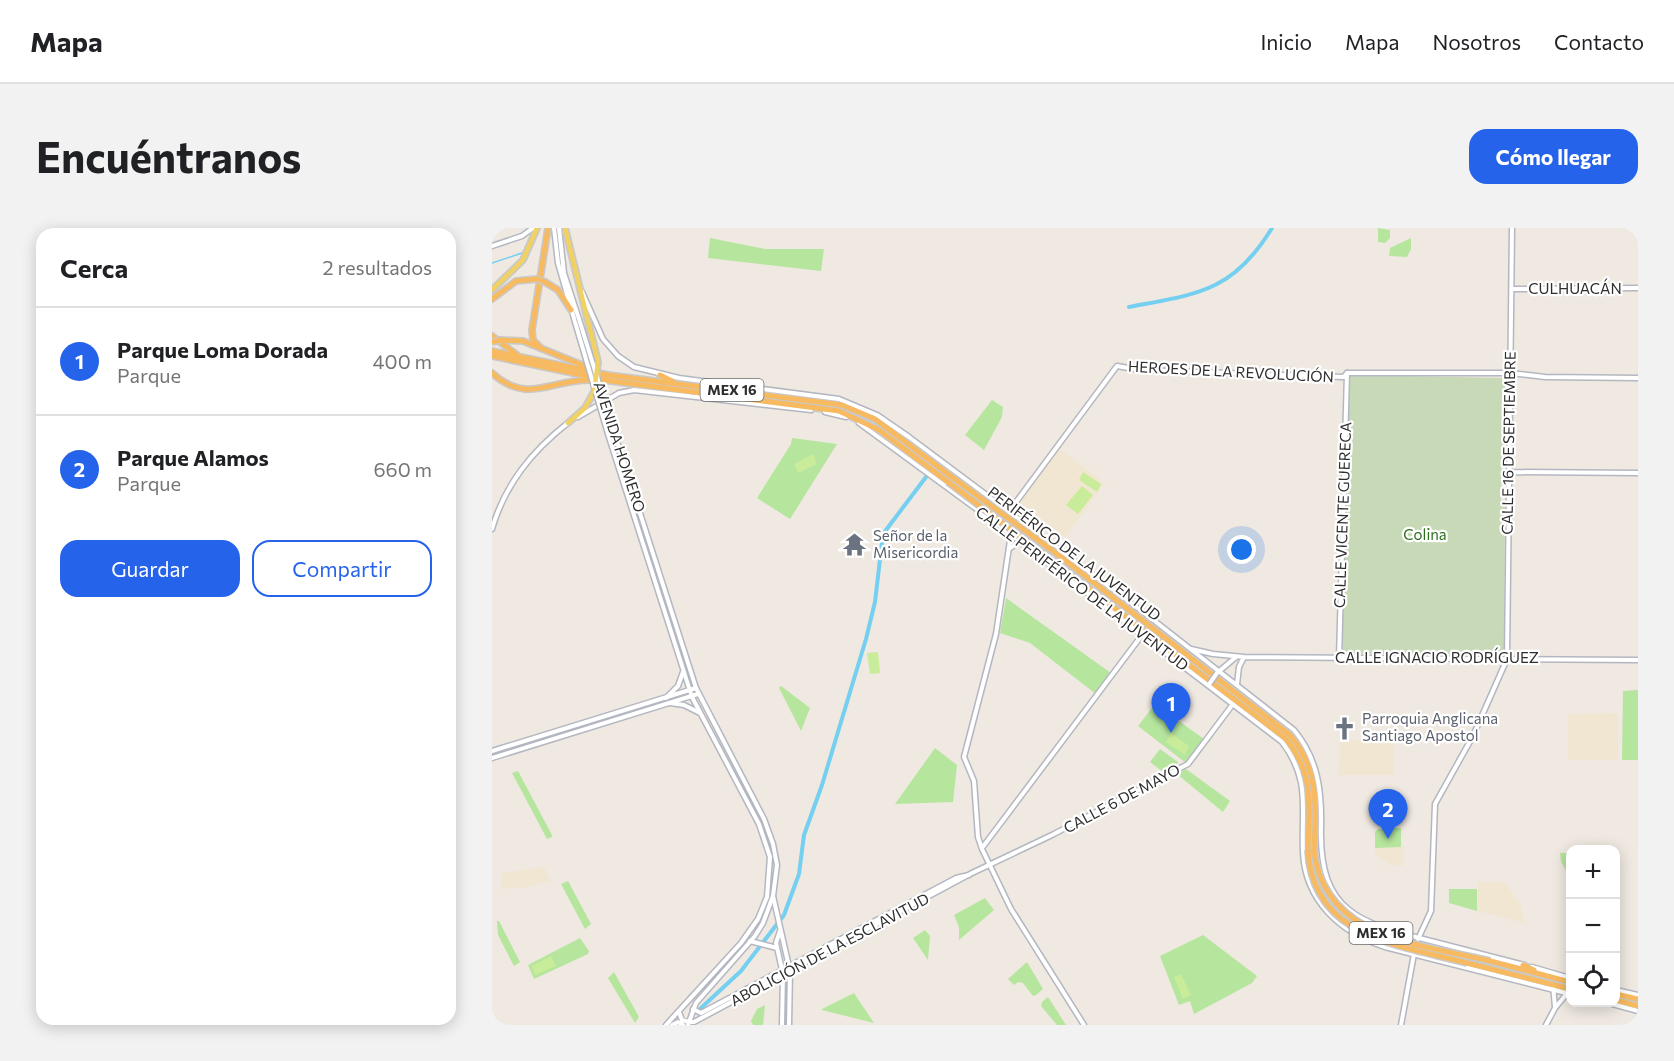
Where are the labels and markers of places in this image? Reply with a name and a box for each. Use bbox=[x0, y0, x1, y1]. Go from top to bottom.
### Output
place label: Señor de la Misericordia bbox=[873, 526, 958, 561]
temple icon: Señor de la Misericordia bbox=[842, 532, 868, 558]
pin: 1 bbox=[1152, 684, 1190, 733]
place label: Parroquia Anglicana Santiago Apostol bbox=[1362, 709, 1498, 744]
church icon: Parroquia Anglicana Santiago Apostol bbox=[1331, 715, 1357, 741]
pin: 2 bbox=[1368, 790, 1408, 839]

